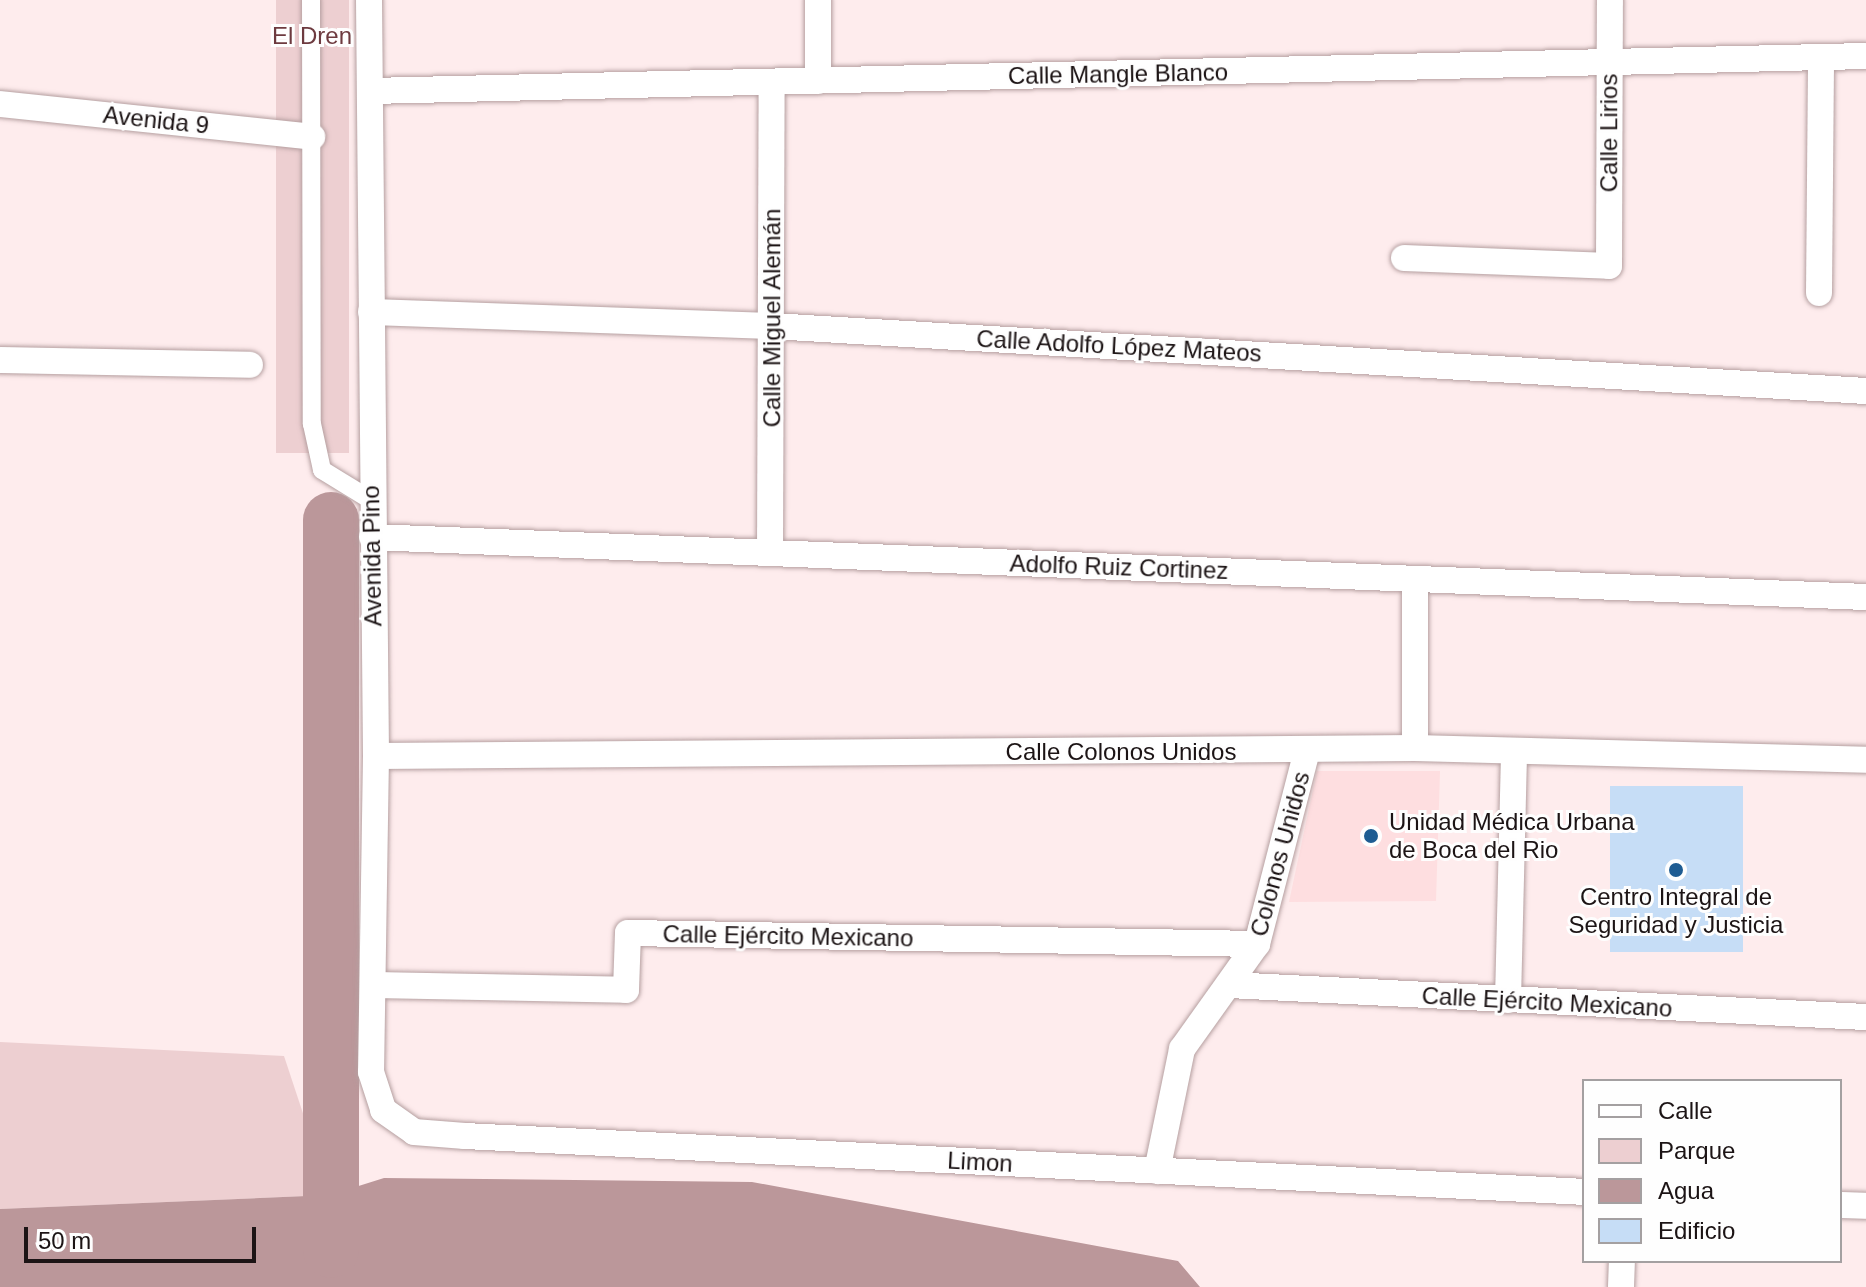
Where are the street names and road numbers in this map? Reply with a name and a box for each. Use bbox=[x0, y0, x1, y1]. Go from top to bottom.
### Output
street label: Calle Mangle Blanco bbox=[1008, 58, 1228, 90]
street label: Calle Lirios bbox=[1595, 74, 1623, 192]
street label: Avenida 9 bbox=[102, 100, 210, 140]
street label: Calle Miguel Alemán bbox=[758, 208, 786, 428]
street label: Calle Adolfo López Mateos bbox=[975, 324, 1263, 368]
street label: Avenida Pino bbox=[356, 485, 388, 627]
street label: Adolfo Ruiz Cortinez bbox=[1009, 549, 1229, 585]
street label: Calle Colonos Unidos bbox=[1006, 738, 1236, 766]
street label: Colonos Unidos bbox=[1244, 768, 1316, 940]
street label: Calle Ejército Mexicano bbox=[662, 919, 914, 953]
street label: Calle Ejército Mexicano bbox=[1421, 981, 1673, 1023]
street label: Limon bbox=[947, 1146, 1013, 1178]

